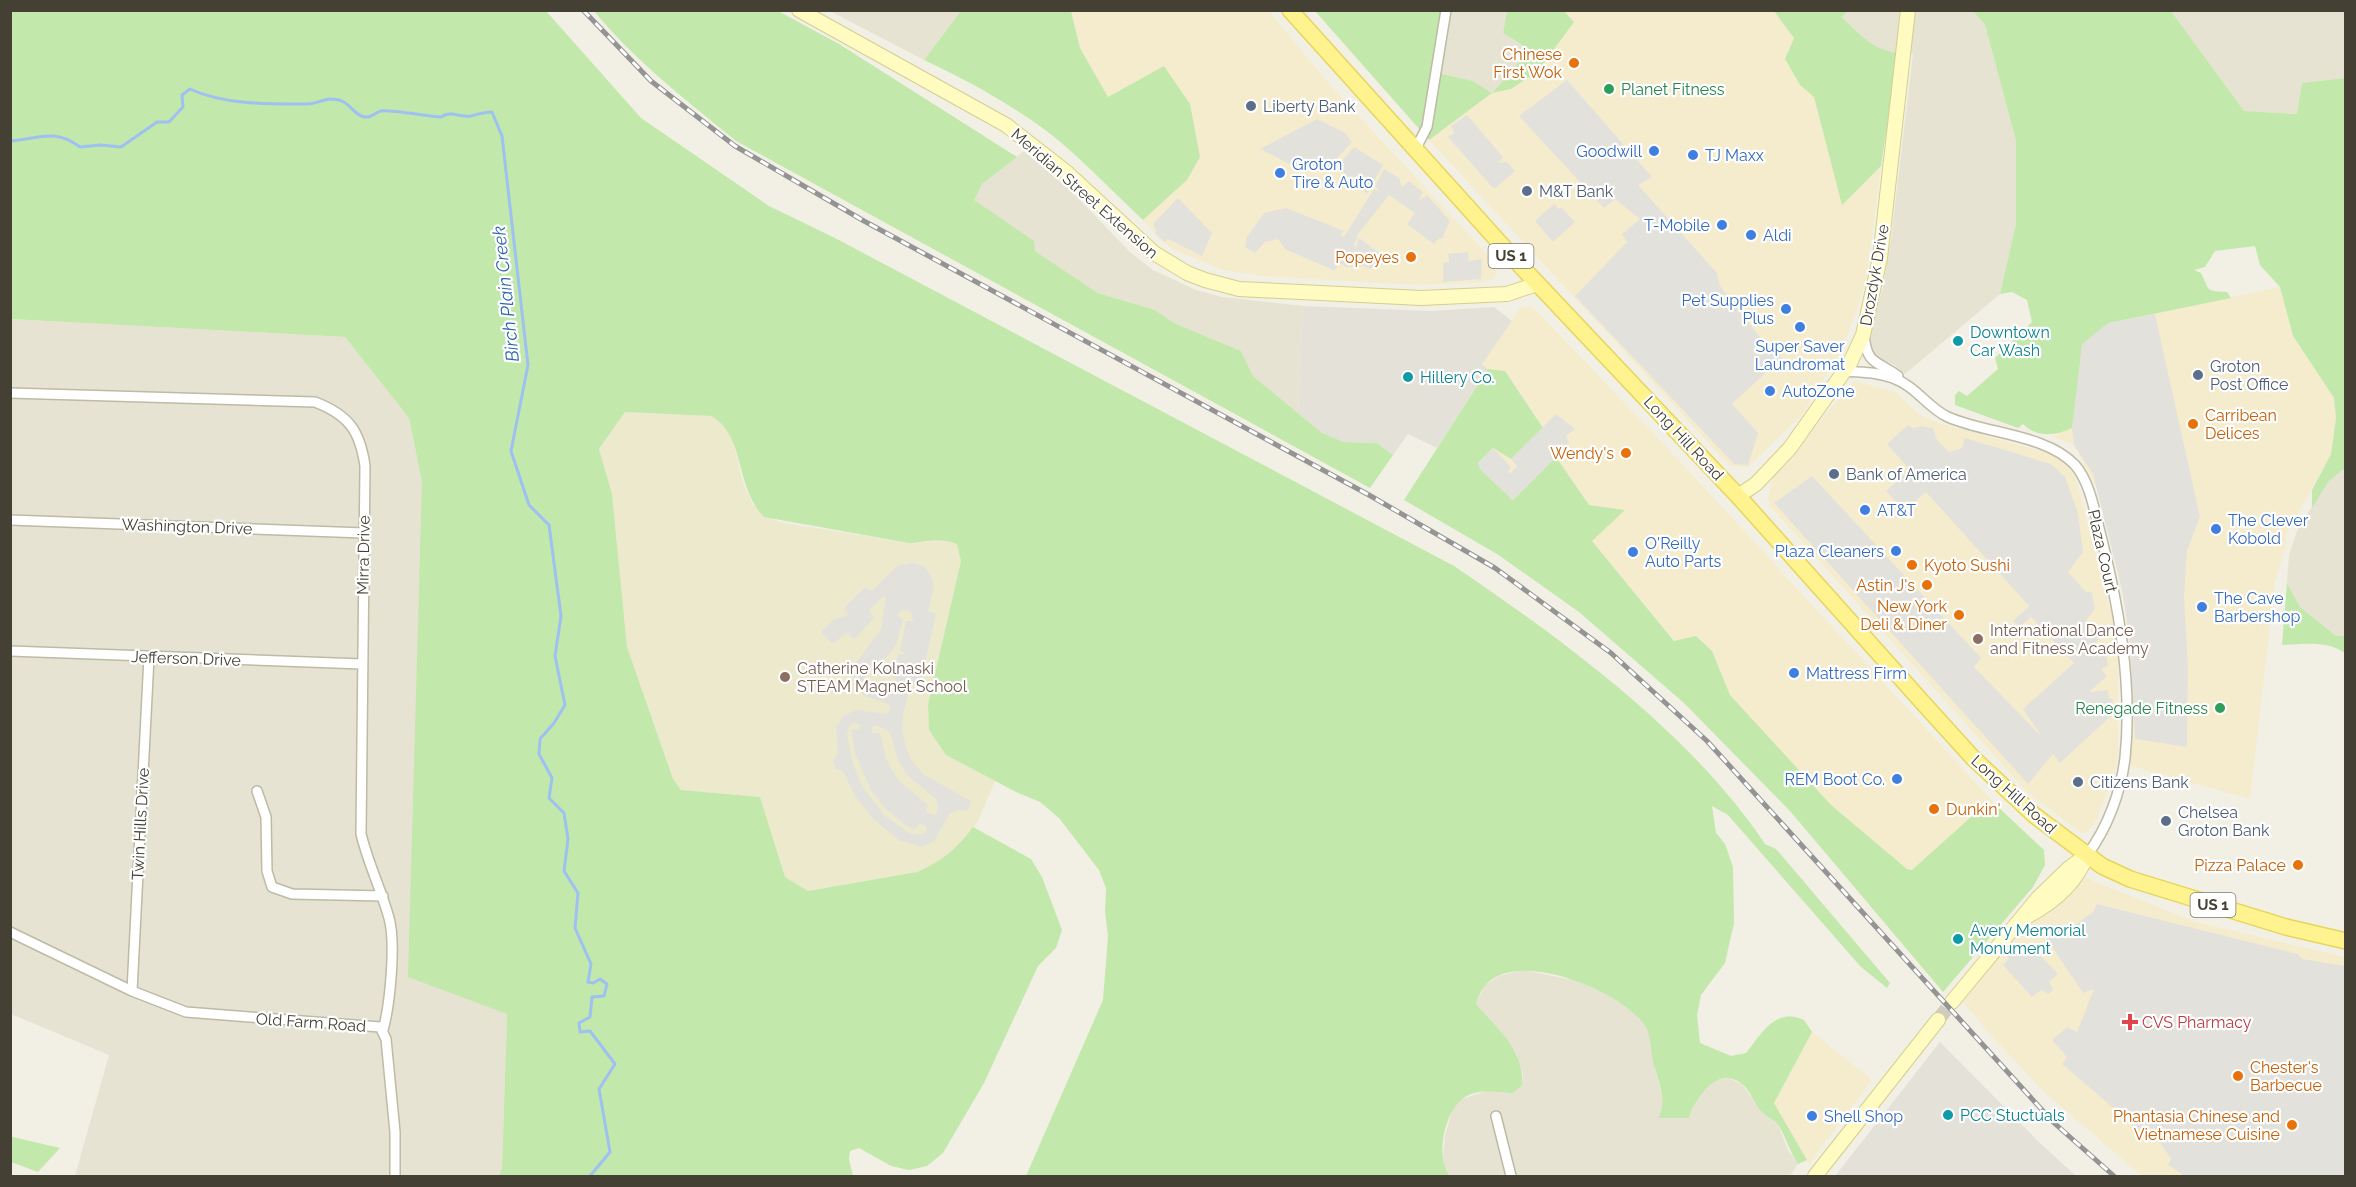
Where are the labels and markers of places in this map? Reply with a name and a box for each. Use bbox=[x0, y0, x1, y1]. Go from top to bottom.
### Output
place label: Chinese First Wok bbox=[1493, 45, 1563, 82]
marker: Chinese First Wok bbox=[1567, 56, 1581, 70]
place label: Planet Fitness bbox=[1621, 80, 1725, 99]
marker: Planet Fitness bbox=[1602, 82, 1616, 96]
place label: Liberty Bank bbox=[1263, 97, 1356, 116]
marker: Liberty Bank bbox=[1244, 99, 1258, 113]
place label: Goodwill bbox=[1576, 142, 1643, 161]
marker: Goodwill bbox=[1647, 144, 1661, 158]
place label: TJ Maxx bbox=[1705, 146, 1764, 165]
marker: TJ Maxx bbox=[1686, 148, 1700, 162]
place label: Groton Tire & Auto bbox=[1292, 155, 1373, 192]
marker: Groton Tire & Auto bbox=[1273, 166, 1287, 180]
place label: M&T Bank bbox=[1539, 182, 1614, 201]
marker: M&T Bank bbox=[1520, 184, 1534, 198]
place label: T-Mobile bbox=[1644, 216, 1710, 235]
marker: T-Mobile bbox=[1715, 218, 1729, 232]
place label: Aldi bbox=[1763, 226, 1792, 245]
marker: Aldi bbox=[1744, 228, 1758, 242]
place label: Popeyes bbox=[1335, 248, 1399, 267]
marker: Popeyes bbox=[1404, 250, 1418, 264]
place label: Pet Supplies Plus bbox=[1682, 291, 1774, 328]
marker: Pet Supplies Plus bbox=[1779, 302, 1793, 316]
marker: Super Saver Laundromat bbox=[1793, 320, 1807, 334]
place label: Downtown Car Wash bbox=[1970, 323, 2050, 360]
marker: Downtown Car Wash bbox=[1951, 334, 1965, 348]
place label: Super Saver Laundromat bbox=[1755, 337, 1846, 374]
place label: Groton Post Office bbox=[2210, 357, 2288, 394]
place label: Hillery Co. bbox=[1420, 368, 1495, 387]
marker: Groton Post Office bbox=[2191, 368, 2205, 382]
marker: Hillery Co. bbox=[1401, 370, 1415, 384]
place label: AutoZone bbox=[1782, 382, 1855, 401]
marker: AutoZone bbox=[1763, 384, 1777, 398]
place label: Carribean Delices bbox=[2205, 406, 2277, 443]
marker: Carribean Delices bbox=[2186, 417, 2200, 431]
place label: Wendy's bbox=[1550, 444, 1614, 463]
marker: Wendy's bbox=[1619, 446, 1633, 460]
place label: Bank of America bbox=[1846, 465, 1967, 484]
marker: Bank of America bbox=[1827, 467, 1841, 481]
place label: AT&T bbox=[1877, 501, 1916, 520]
marker: AT&T bbox=[1858, 503, 1872, 517]
place label: The Clever Kobold bbox=[2228, 511, 2309, 548]
marker: The Clever Kobold bbox=[2209, 522, 2223, 536]
place label: O'Reilly Auto Parts bbox=[1645, 534, 1722, 571]
place label: Plaza Cleaners bbox=[1775, 542, 1884, 561]
marker: Plaza Cleaners bbox=[1889, 544, 1903, 558]
marker: O'Reilly Auto Parts bbox=[1626, 545, 1640, 559]
place label: Kyoto Sushi bbox=[1924, 556, 2010, 575]
marker: Kyoto Sushi bbox=[1905, 558, 1919, 572]
place label: Astin J's bbox=[1856, 576, 1915, 595]
marker: Astin J's bbox=[1920, 578, 1934, 592]
place label: The Cave Barbershop bbox=[2214, 589, 2300, 626]
place label: New York Deli & Diner bbox=[1860, 597, 1948, 634]
marker: The Cave Barbershop bbox=[2195, 600, 2209, 614]
marker: New York Deli & Diner bbox=[1952, 608, 1966, 622]
place label: International Dance and Fitness Academy bbox=[1990, 621, 2149, 658]
marker: International Dance and Fitness Academy bbox=[1971, 632, 1985, 646]
place label: Catherine Kolnaski STEAM Magnet School bbox=[797, 659, 968, 696]
place label: Mattress Firm bbox=[1806, 664, 1907, 683]
marker: Mattress Firm bbox=[1787, 666, 1801, 680]
marker: Catherine Kolnaski STEAM Magnet School bbox=[778, 670, 792, 684]
place label: Renegade Fitness bbox=[2075, 699, 2208, 718]
marker: Renegade Fitness bbox=[2213, 701, 2227, 715]
place label: REM Boot Co. bbox=[1784, 770, 1885, 789]
marker: REM Boot Co. bbox=[1890, 772, 1904, 786]
place label: Citizens Bank bbox=[2090, 773, 2189, 792]
marker: Citizens Bank bbox=[2071, 775, 2085, 789]
place label: Dunkin' bbox=[1946, 800, 2001, 819]
marker: Dunkin' bbox=[1927, 802, 1941, 816]
place label: Chelsea Groton Bank bbox=[2178, 803, 2270, 840]
marker: Chelsea Groton Bank bbox=[2159, 814, 2173, 828]
place label: Pizza Palace bbox=[2194, 856, 2286, 875]
marker: Pizza Palace bbox=[2291, 858, 2305, 872]
place label: Avery Memorial Monument bbox=[1970, 921, 2086, 958]
marker: Avery Memorial Monument bbox=[1951, 932, 1965, 946]
place label: CVS Pharmacy bbox=[2142, 1013, 2252, 1032]
marker: CVS Pharmacy bbox=[2123, 1015, 2137, 1029]
place label: Chester's Barbecue bbox=[2250, 1058, 2322, 1095]
marker: Chester's Barbecue bbox=[2231, 1069, 2245, 1083]
place label: PCC Stuctuals bbox=[1960, 1106, 2065, 1125]
place label: Shell Shop bbox=[1824, 1107, 1903, 1126]
place label: Phantasia Chinese and Vietnamese Cuisine bbox=[2113, 1107, 2280, 1144]
marker: PCC Stuctuals bbox=[1941, 1108, 1955, 1122]
marker: Shell Shop bbox=[1805, 1109, 1819, 1123]
marker: Phantasia Chinese and Vietnamese Cuisine bbox=[2285, 1118, 2299, 1132]

